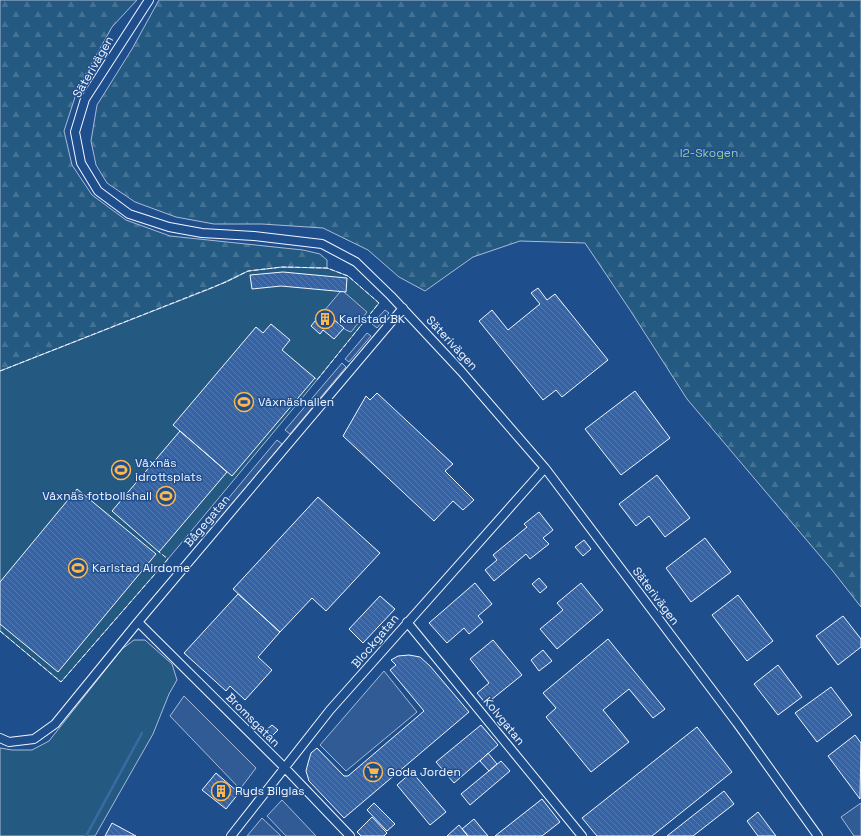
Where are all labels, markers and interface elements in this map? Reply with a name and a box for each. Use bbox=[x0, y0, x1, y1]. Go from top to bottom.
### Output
street label: Säterivägen bbox=[69, 33, 117, 101]
park label: I2-Skogen bbox=[680, 145, 738, 161]
building icon: Karlstad BK bbox=[314, 308, 336, 330]
place label: Karlstad BK bbox=[339, 311, 406, 327]
street label: Säterivägen bbox=[423, 312, 481, 374]
sports icon: Våxnäshallen bbox=[233, 391, 255, 413]
place label: Våxnäshallen bbox=[258, 394, 334, 410]
place label: Våxnäs idrottsplats bbox=[135, 455, 202, 485]
sports icon: Våxnäs idrottsplats bbox=[110, 459, 132, 481]
sports icon: Våxnäs fotbollshall bbox=[155, 485, 177, 507]
place label: Våxnäs fotbollshall bbox=[42, 488, 152, 504]
street label: Bågegatan bbox=[180, 492, 234, 550]
sports icon: Karlstad Airdome bbox=[67, 557, 89, 579]
place label: Karlstad Airdome bbox=[92, 560, 190, 576]
street label: Säterivägen bbox=[629, 564, 683, 628]
street label: Blockgatan bbox=[348, 611, 402, 671]
street label: Bromsgatan bbox=[223, 690, 283, 750]
street label: Kolvgatan bbox=[480, 694, 528, 748]
supermarket icon: Goda Jorden bbox=[362, 761, 384, 783]
place label: Goda Jorden bbox=[387, 764, 461, 780]
building icon: Ryds Bilglas bbox=[210, 780, 232, 802]
place label: Ryds Bilglas bbox=[235, 783, 305, 799]

